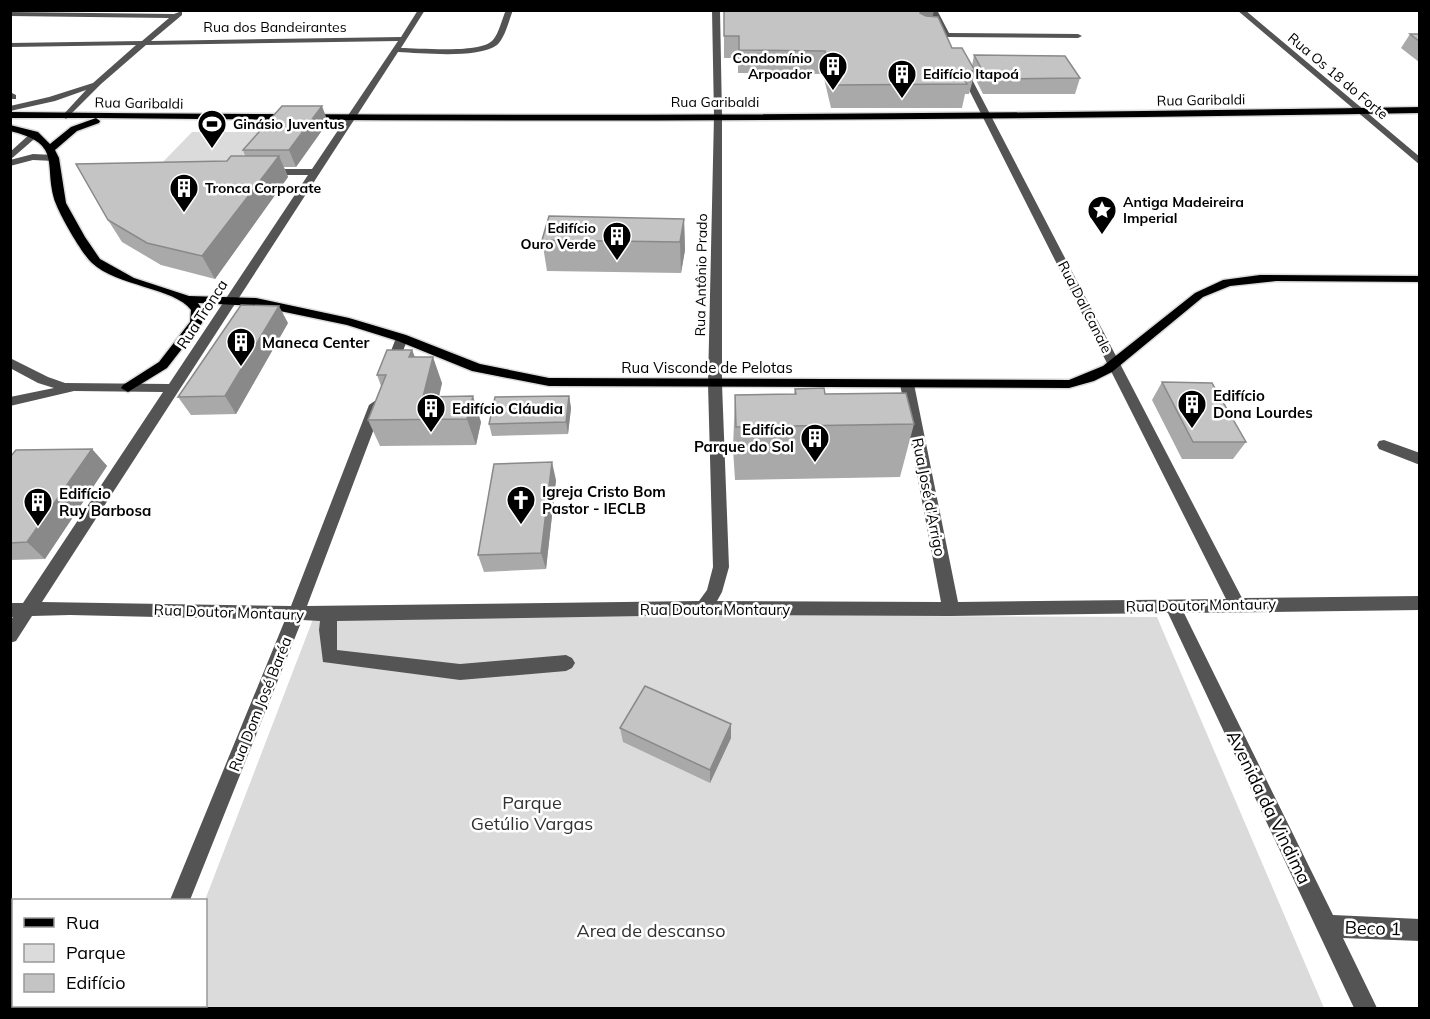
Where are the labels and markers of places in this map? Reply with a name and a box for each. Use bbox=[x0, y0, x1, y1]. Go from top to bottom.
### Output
place label: Condomínio Arpoador bbox=[733, 49, 812, 83]
building icon: Condomínio Arpoador bbox=[817, 50, 849, 92]
building icon: Edifício Itapoá bbox=[886, 58, 918, 100]
place label: Edifício Itapoá bbox=[923, 65, 1019, 83]
sports icon: Ginásio Juventus bbox=[196, 108, 228, 150]
place label: Ginásio Juventus bbox=[233, 115, 345, 133]
building icon: Tronca Corporate bbox=[168, 172, 200, 214]
place label: Tronca Corporate bbox=[205, 179, 321, 197]
place label: Antiga Madeireira Imperial bbox=[1123, 193, 1244, 227]
place icon: Antiga Madeireira Imperial bbox=[1086, 194, 1118, 236]
place label: Edifício Ouro Verde bbox=[520, 219, 596, 253]
building icon: Edifício Ouro Verde bbox=[601, 220, 633, 262]
building icon: Maneca Center bbox=[225, 326, 257, 368]
place label: Maneca Center bbox=[262, 333, 369, 352]
place label: Edifício Dona Lourdes bbox=[1213, 386, 1313, 422]
building icon: Edifício Dona Lourdes bbox=[1176, 388, 1208, 430]
building icon: Edifício Cláudia bbox=[415, 392, 447, 434]
place label: Edifício Cláudia bbox=[452, 399, 563, 418]
place label: Edifício Parque do Sol bbox=[694, 420, 794, 456]
building icon: Edifício Parque do Sol bbox=[799, 422, 831, 464]
place label: Igreja Cristo Bom Pastor - IECLB bbox=[542, 482, 666, 518]
place label: Edifício Ruy Barbosa bbox=[59, 484, 151, 520]
church icon: Igreja Cristo Bom Pastor - IECLB bbox=[505, 484, 537, 526]
building icon: Edifício Ruy Barbosa bbox=[22, 486, 54, 528]

